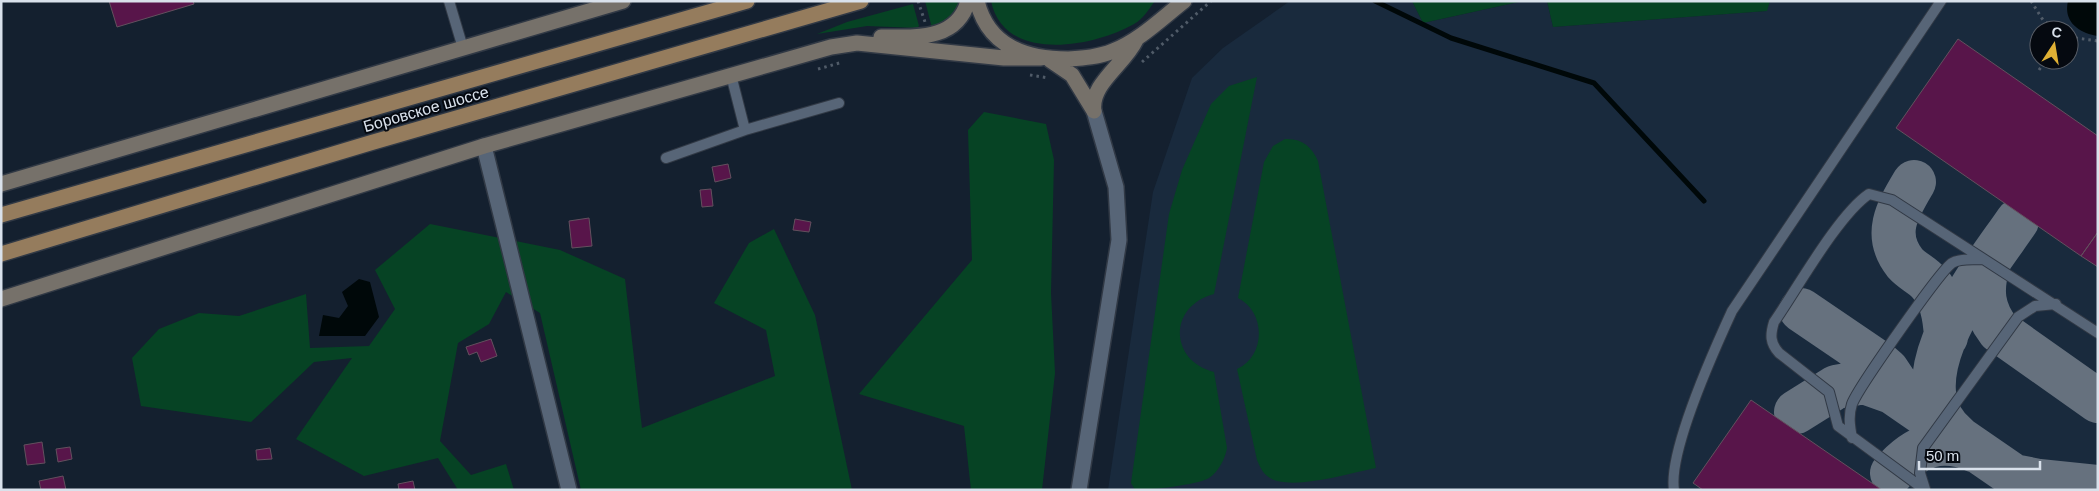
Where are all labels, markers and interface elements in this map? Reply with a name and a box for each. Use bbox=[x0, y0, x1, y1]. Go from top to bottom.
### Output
north arrow bbox=[2029, 20, 2079, 70]
text: С bbox=[2050, 23, 2063, 41]
street label: Боровское шоссе bbox=[361, 83, 491, 135]
scale bar bbox=[1919, 438, 2040, 470]
text: 50 m bbox=[1926, 447, 1959, 464]

